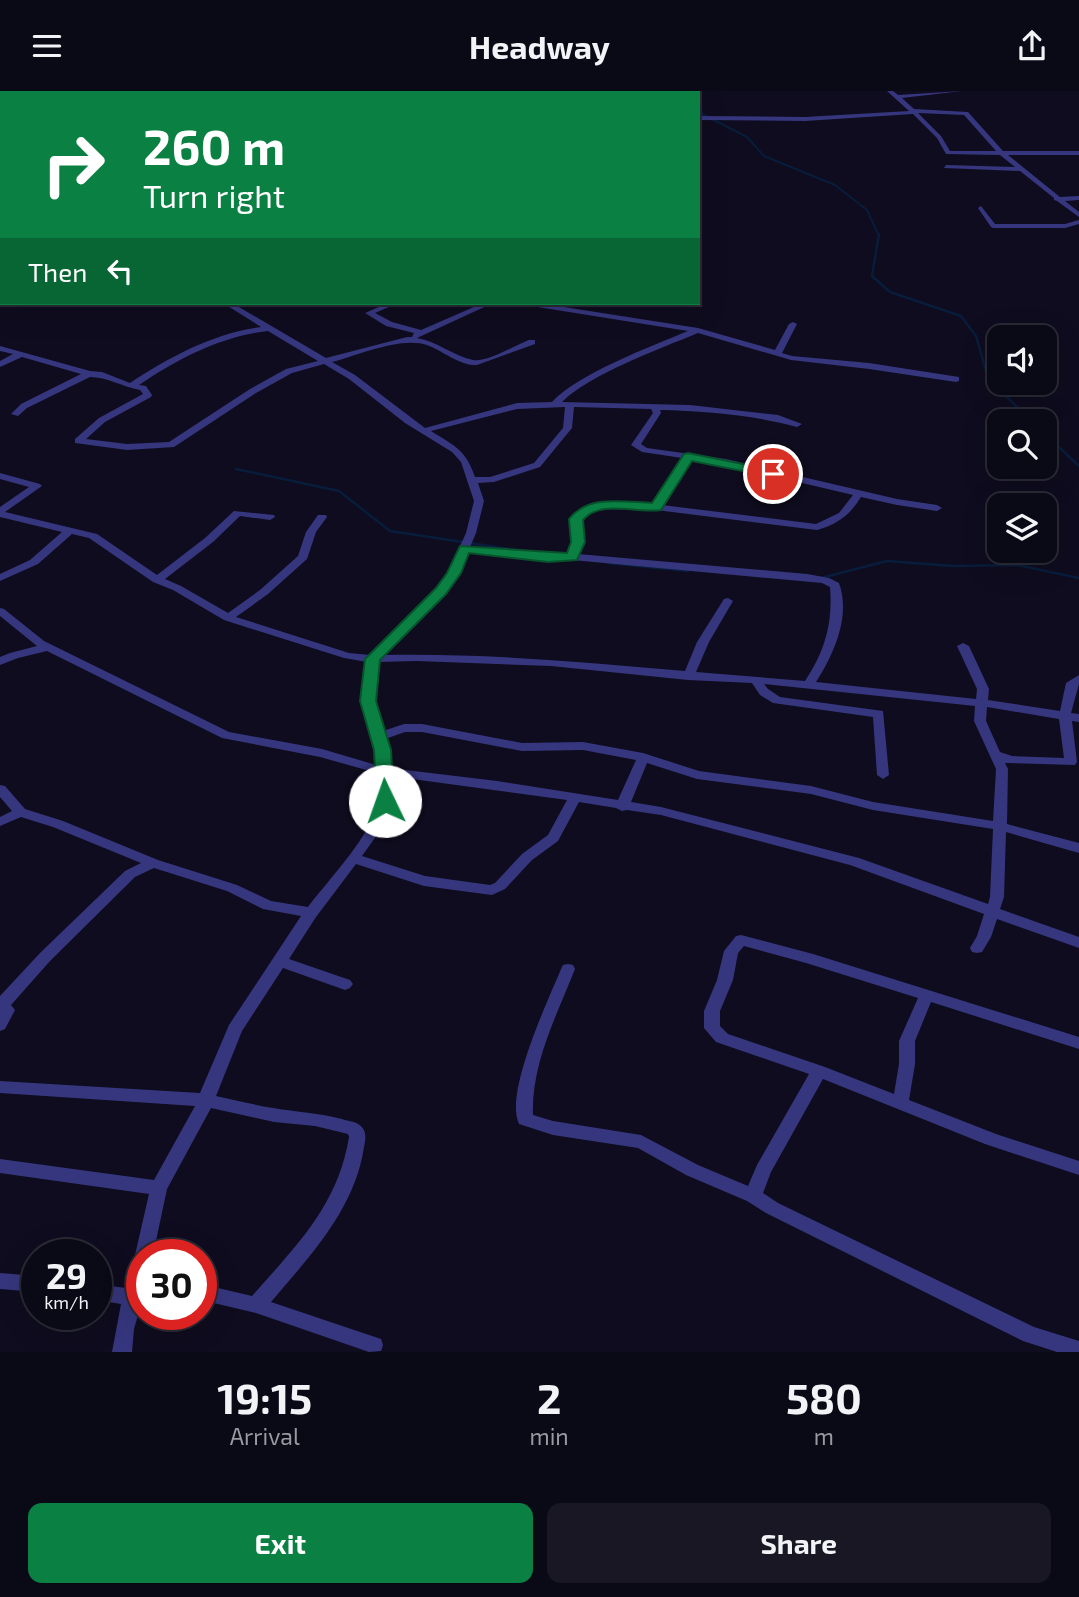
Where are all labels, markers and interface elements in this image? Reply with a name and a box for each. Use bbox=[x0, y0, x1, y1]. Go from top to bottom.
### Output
icon: menu bbox=[28, 27, 66, 65]
text: Headway bbox=[469, 27, 610, 65]
icon: share bbox=[1013, 27, 1051, 65]
text: 260 m bbox=[143, 116, 285, 175]
icon: right bbox=[28, 119, 119, 210]
text: Turn right bbox=[143, 176, 285, 214]
icon: left bbox=[101, 252, 139, 290]
text: Then bbox=[28, 256, 87, 287]
map controls bbox=[987, 325, 1057, 563]
button: sound bbox=[987, 325, 1057, 395]
button: search bbox=[987, 409, 1057, 479]
pin bbox=[743, 444, 803, 504]
icon: arrive bbox=[754, 455, 792, 493]
button: layers bbox=[987, 493, 1057, 563]
position arrow bbox=[348, 764, 422, 838]
speed limit sign: 30 bbox=[126, 1239, 217, 1330]
text: 29 bbox=[46, 1254, 87, 1296]
text: km/h bbox=[44, 1291, 89, 1313]
text: 19:15 bbox=[217, 1372, 312, 1422]
text: 2 bbox=[537, 1372, 561, 1422]
text: 580 bbox=[786, 1372, 862, 1422]
text: Arrival bbox=[230, 1422, 300, 1450]
text: min bbox=[529, 1422, 569, 1450]
text: m bbox=[814, 1422, 834, 1450]
button: Exit bbox=[28, 1503, 533, 1583]
button: Share bbox=[547, 1503, 1051, 1583]

